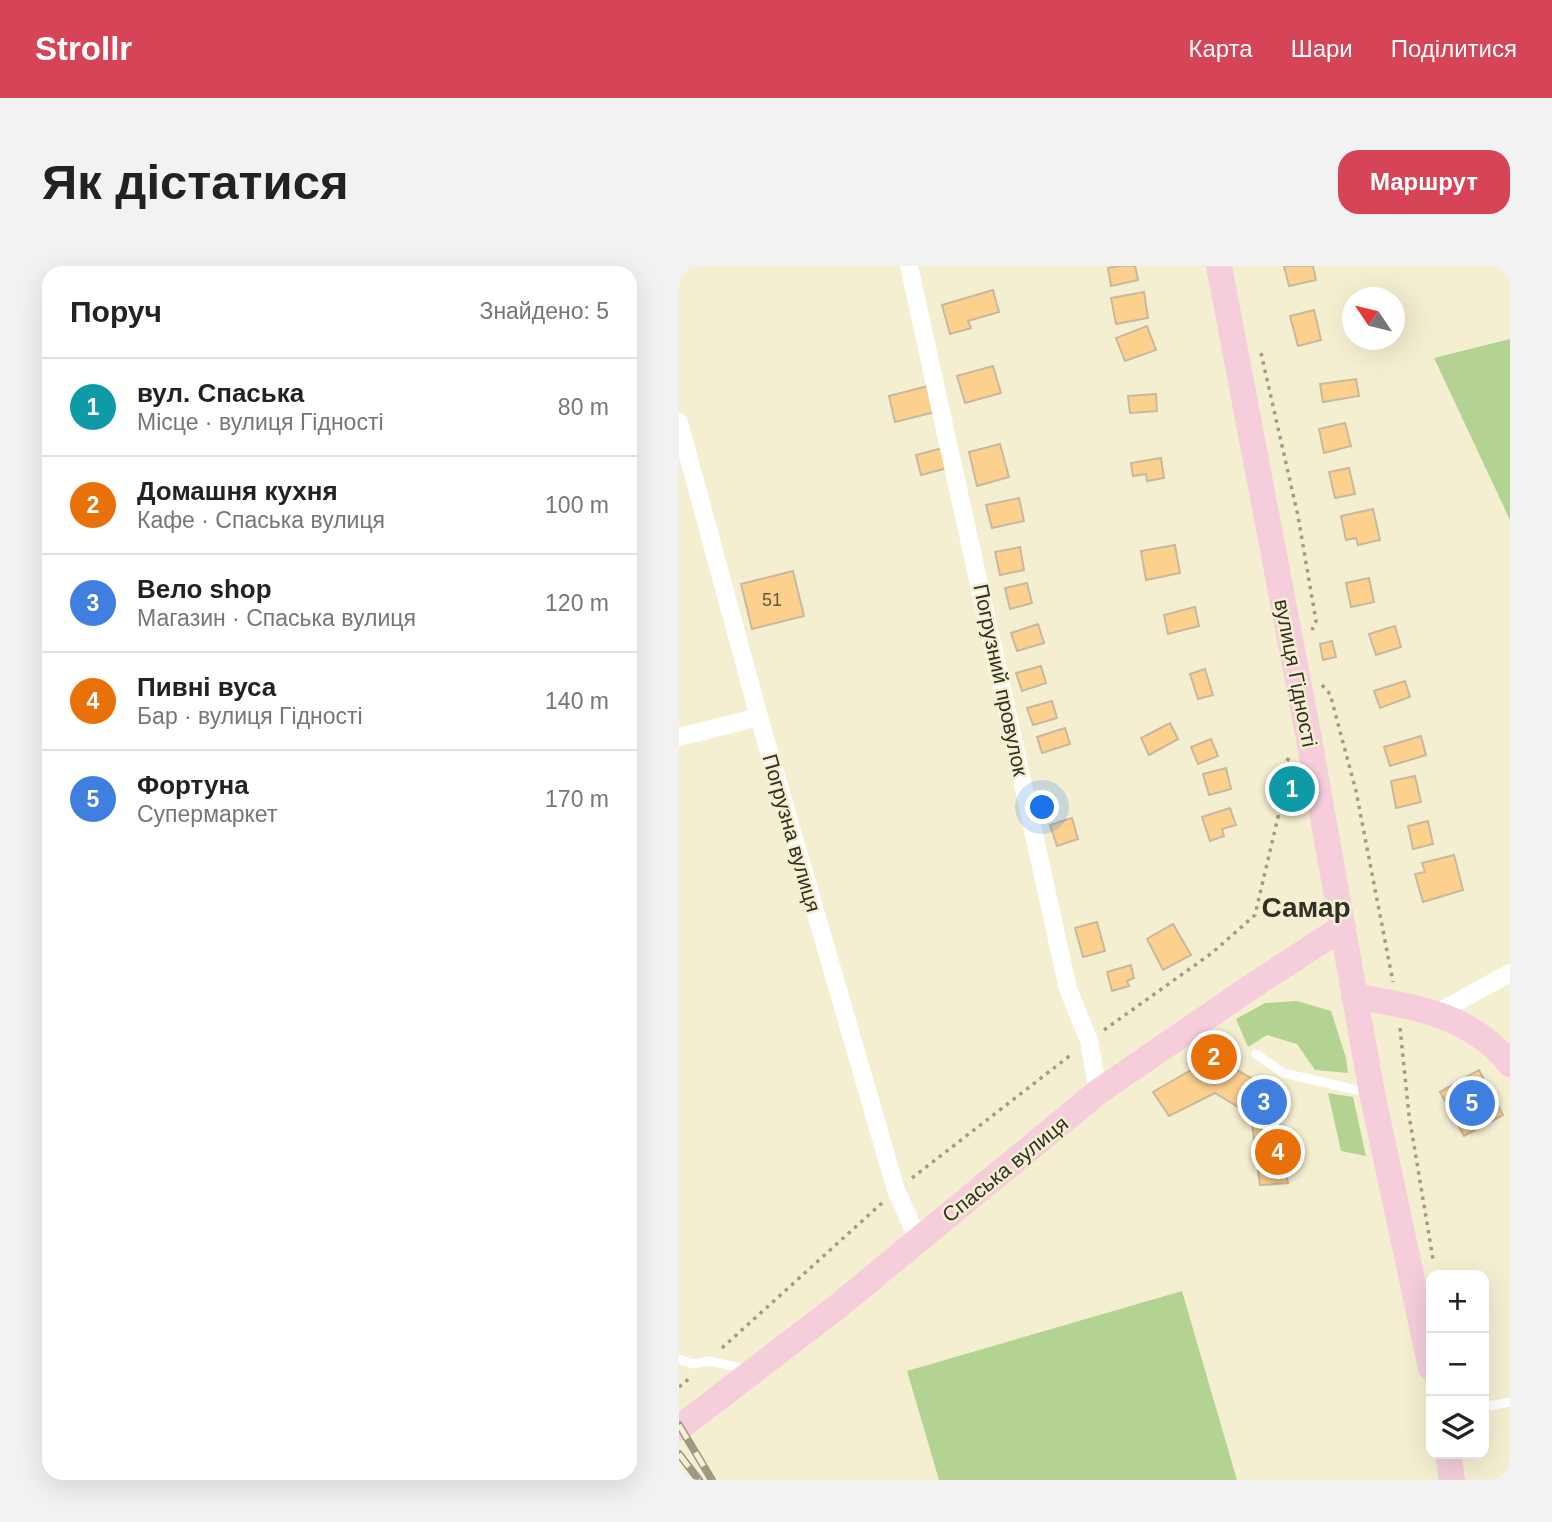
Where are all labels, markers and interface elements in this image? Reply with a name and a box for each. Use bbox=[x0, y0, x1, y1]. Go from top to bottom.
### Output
text: Strollr bbox=[35, 30, 132, 67]
text: Карта bbox=[1188, 35, 1253, 62]
text: Шари bbox=[1291, 35, 1353, 62]
text: Поділитися bbox=[1391, 35, 1517, 62]
button: Маршрут bbox=[1338, 150, 1510, 214]
text: Як дістатися bbox=[42, 155, 349, 209]
north arrow bbox=[1342, 287, 1405, 350]
text: Поруч bbox=[70, 295, 162, 328]
text: Знайдено: 5 bbox=[479, 298, 609, 324]
text: вул. Спаська bbox=[137, 378, 304, 408]
text: 1 bbox=[87, 394, 99, 420]
text: 80 m bbox=[558, 394, 609, 420]
text: Місце · вулиця Гідності bbox=[137, 409, 384, 435]
text: Домашня кухня bbox=[137, 476, 338, 506]
text: 2 bbox=[87, 492, 99, 518]
text: 100 m bbox=[545, 492, 609, 518]
text: Кафе · Спаська вулиця bbox=[137, 507, 385, 533]
text: Вело shop bbox=[137, 574, 272, 604]
street label: Погрузний провулок bbox=[969, 582, 1033, 779]
text: 3 bbox=[87, 590, 99, 616]
text: 120 m bbox=[545, 590, 609, 616]
house number: 51 bbox=[762, 590, 782, 610]
street label: вулиця Гідності bbox=[1270, 597, 1322, 749]
text: Магазин · Спаська вулиця bbox=[137, 605, 416, 631]
text: Пивні вуса bbox=[137, 672, 276, 702]
text: 4 bbox=[87, 688, 99, 714]
text: 140 m bbox=[545, 688, 609, 714]
text: Бар · вулиця Гідності bbox=[137, 703, 363, 729]
street label: Погрузна вулиця bbox=[758, 751, 826, 915]
pin: 1 bbox=[1269, 763, 1315, 815]
text: Фортуна bbox=[137, 770, 249, 800]
text: 5 bbox=[87, 786, 99, 812]
text: 170 m bbox=[545, 786, 609, 812]
your location bbox=[1025, 790, 1059, 824]
text: Супермаркет bbox=[137, 801, 277, 827]
district label: Самар bbox=[1261, 892, 1351, 923]
pin: 2 bbox=[1191, 1031, 1237, 1083]
pin: 3 bbox=[1241, 1076, 1287, 1128]
pin: 5 bbox=[1449, 1077, 1495, 1129]
street label: Спаська вулиця bbox=[938, 1111, 1072, 1227]
pin: 4 bbox=[1255, 1126, 1301, 1178]
map controls bbox=[1426, 1270, 1489, 1459]
button: + bbox=[1426, 1270, 1489, 1333]
button: − bbox=[1426, 1333, 1489, 1396]
button: layers bbox=[1426, 1396, 1489, 1459]

